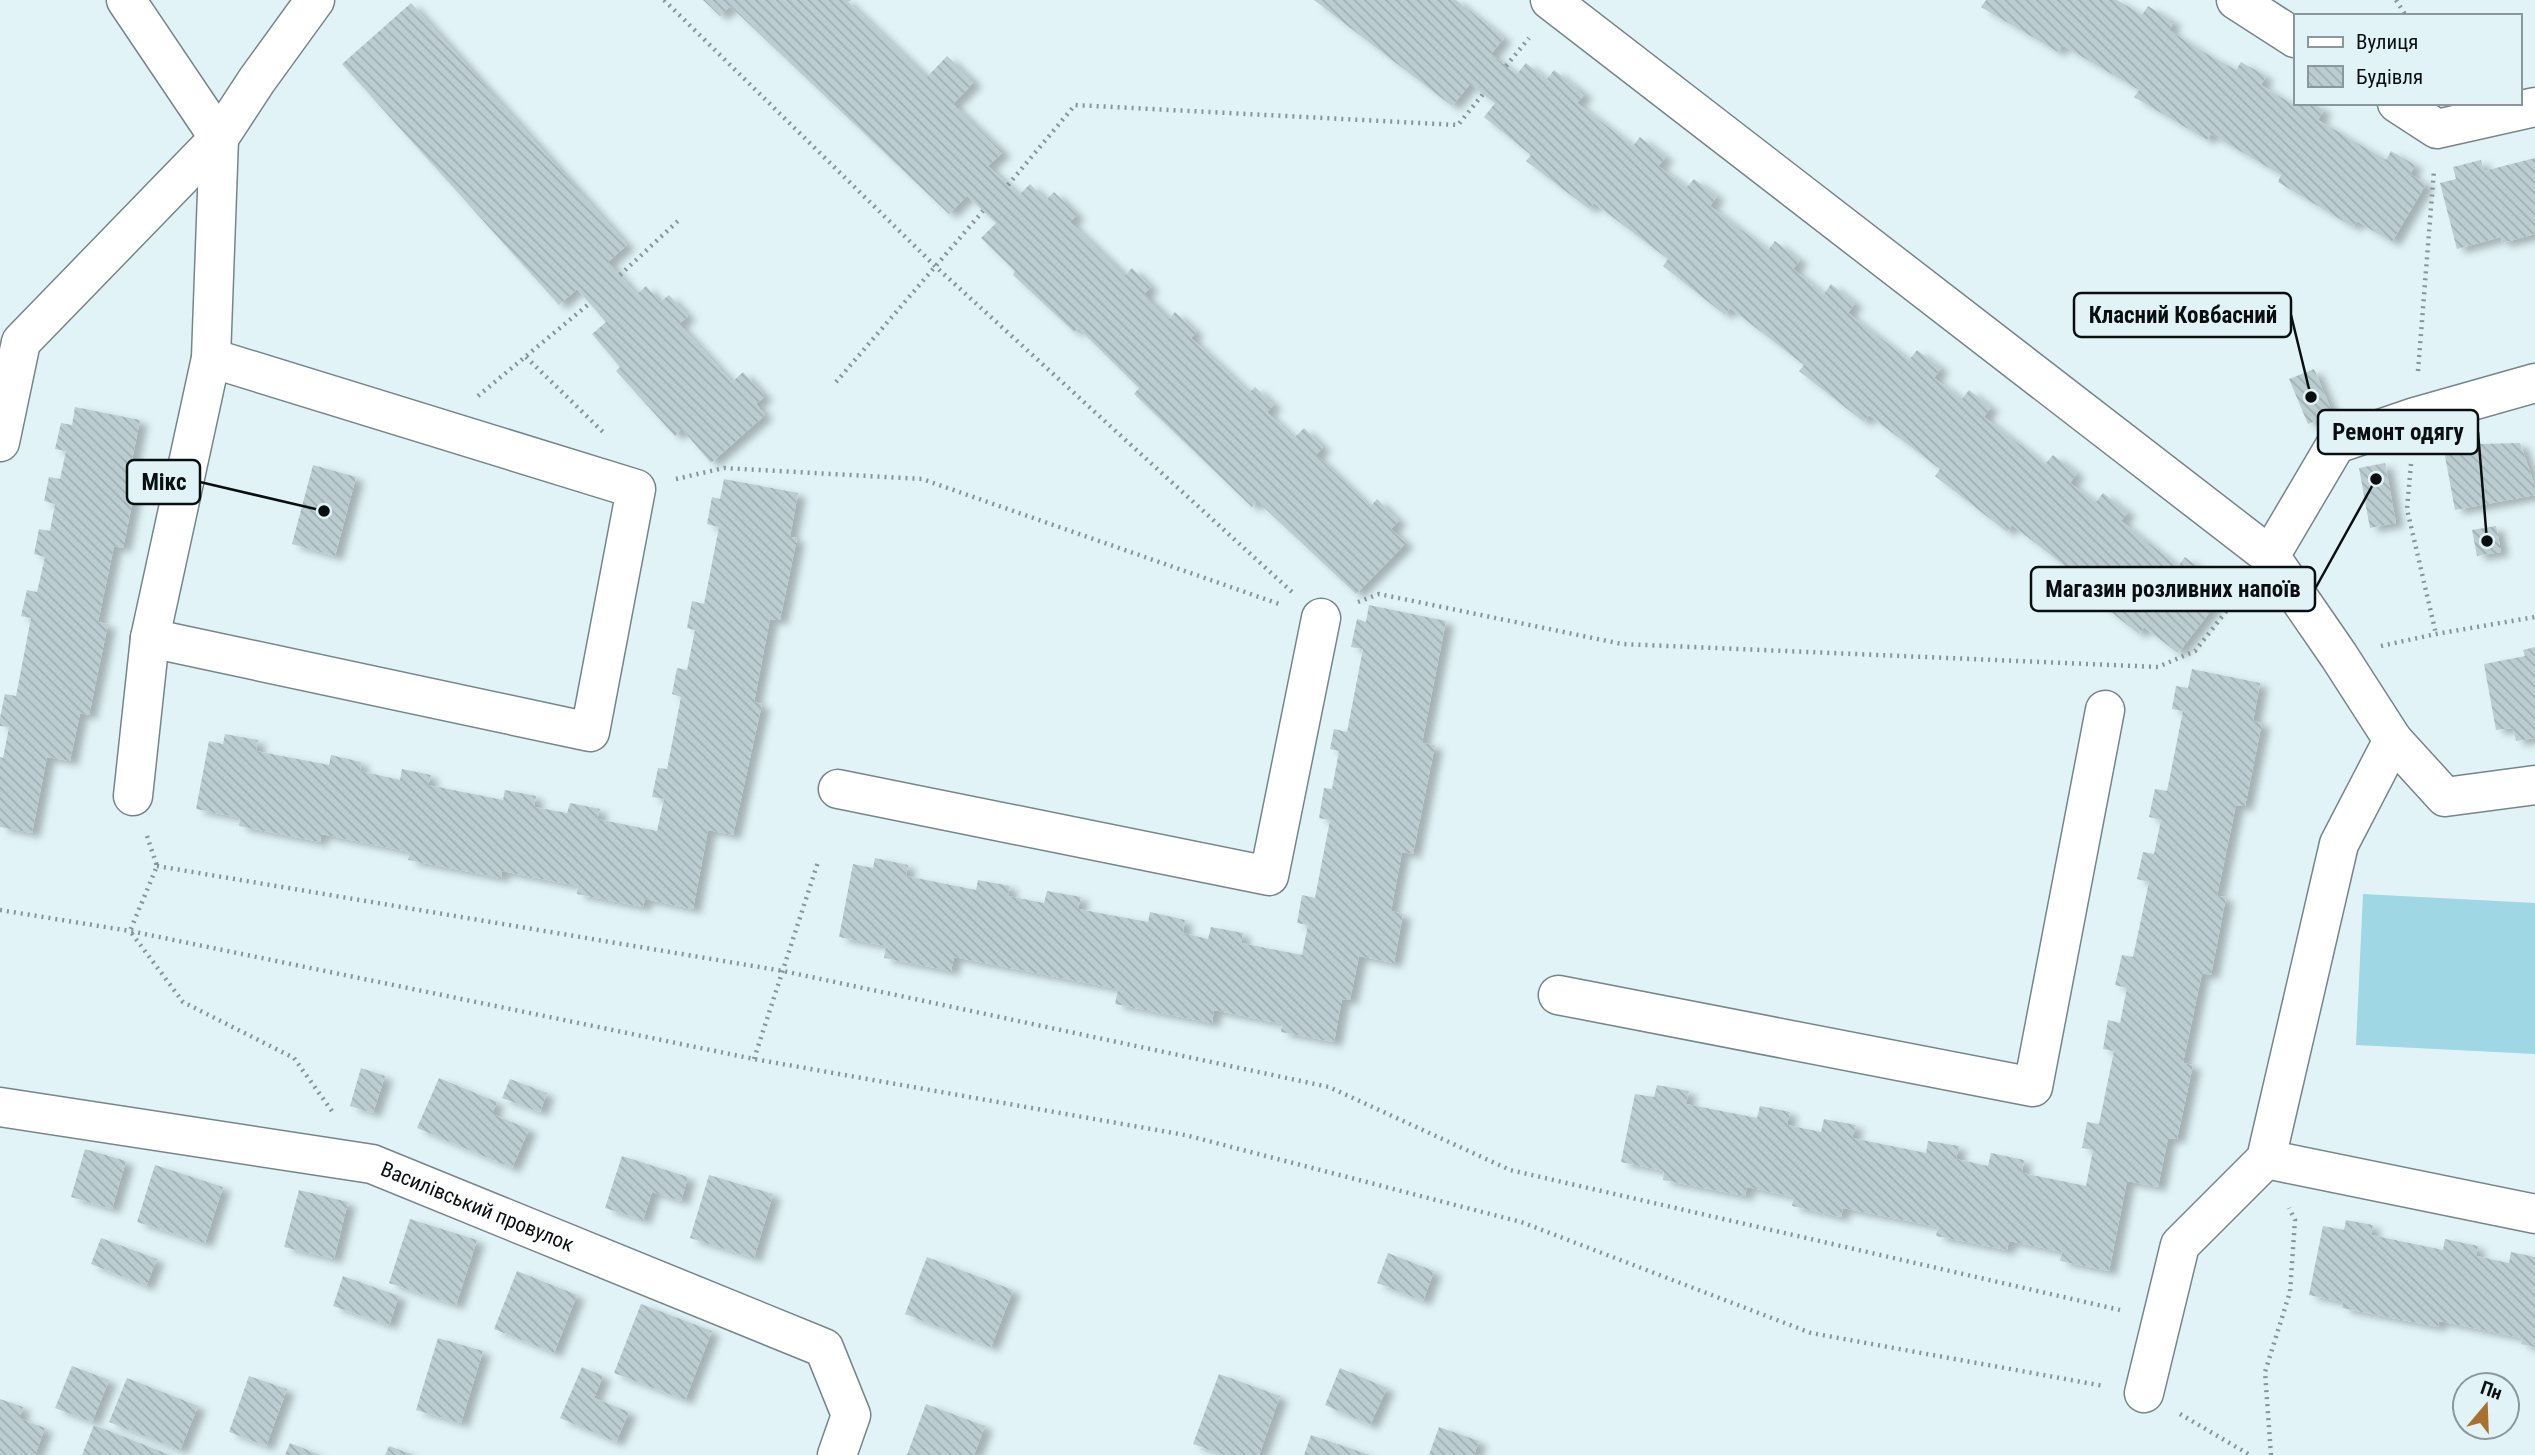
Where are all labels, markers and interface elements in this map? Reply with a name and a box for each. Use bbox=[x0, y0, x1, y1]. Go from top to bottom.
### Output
legend bbox=[2294, 14, 2521, 105]
text: Вулиця bbox=[2356, 30, 2418, 54]
text: Будівля bbox=[2356, 65, 2423, 89]
callout: Класний Ковбасний bbox=[2074, 293, 2291, 337]
text: Класний Ковбасний bbox=[2089, 302, 2277, 329]
callout: Ремонт одягу bbox=[2318, 410, 2478, 454]
text: Ремонт одягу bbox=[2332, 419, 2465, 446]
callout: Мікс bbox=[127, 460, 200, 504]
text: Мікс bbox=[141, 469, 187, 496]
callout: Магазин розливних напоїв bbox=[2031, 567, 2315, 611]
text: Магазин розливних напоїв bbox=[2045, 576, 2301, 603]
street label: Василівський провулок bbox=[377, 1157, 577, 1257]
north arrow bbox=[2451, 1371, 2521, 1441]
text: Пн bbox=[2478, 1376, 2505, 1405]

